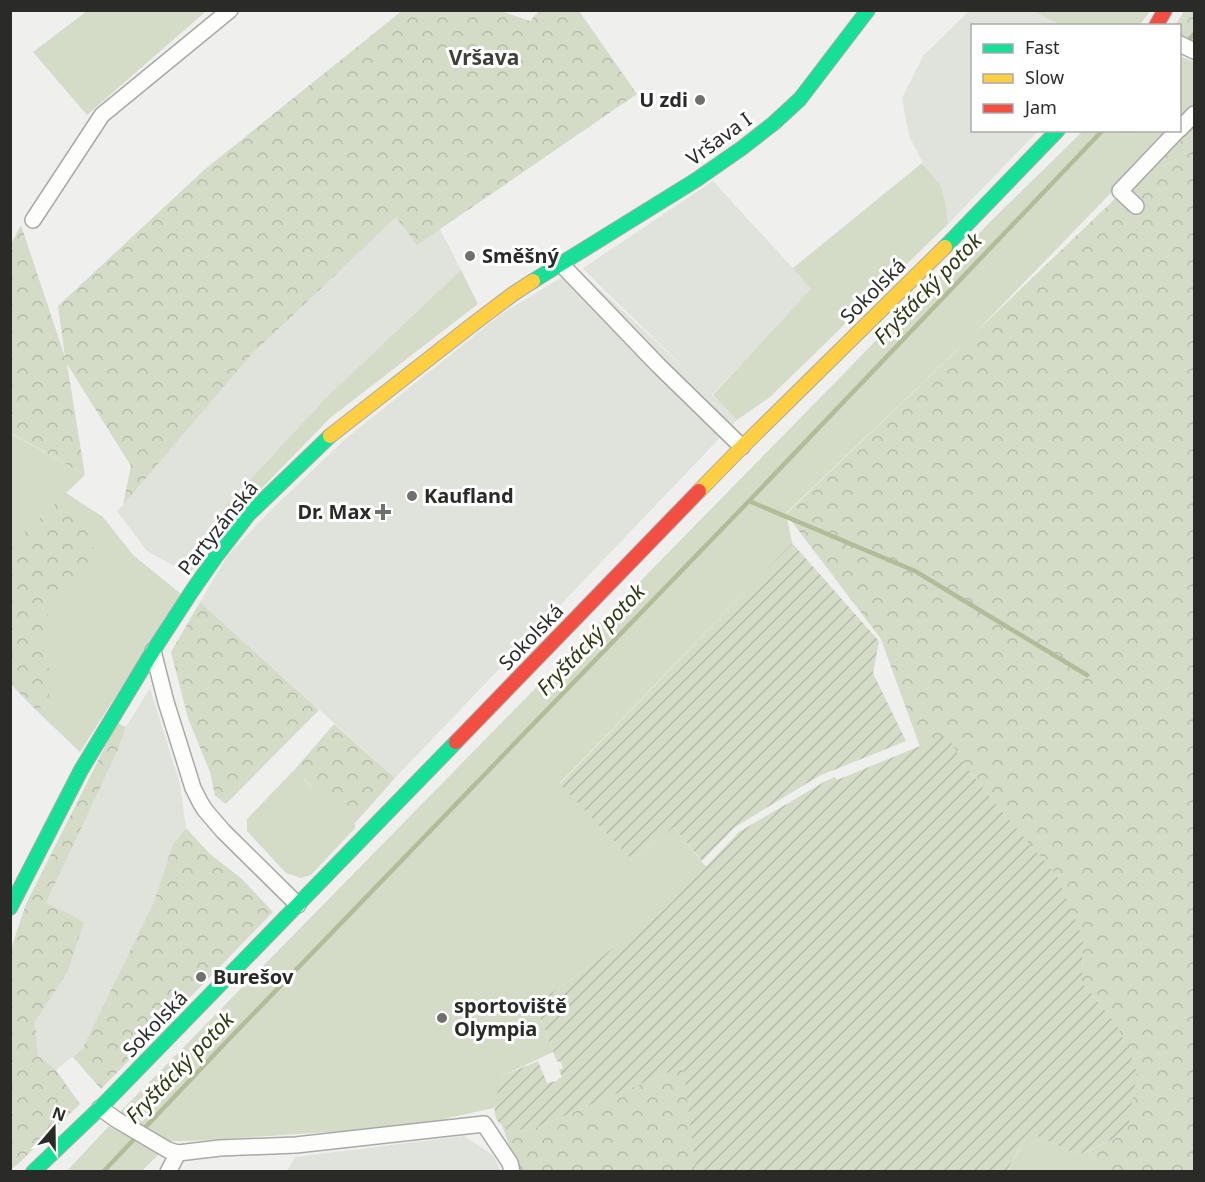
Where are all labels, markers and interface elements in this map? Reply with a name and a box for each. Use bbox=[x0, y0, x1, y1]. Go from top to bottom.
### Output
legend bbox=[971, 24, 1181, 132]
text: Fast bbox=[1025, 35, 1060, 59]
district label: Vršava bbox=[449, 43, 519, 71]
text: Slow bbox=[1025, 65, 1064, 89]
place label: U zdi bbox=[639, 86, 688, 113]
marker: U zdi bbox=[693, 93, 707, 107]
text: Jam bbox=[1023, 95, 1057, 119]
street label: Vršava I bbox=[681, 106, 757, 171]
water label: Fryštácký potok bbox=[867, 225, 989, 350]
place label: Směšný bbox=[482, 242, 559, 269]
marker: Směšný bbox=[463, 249, 477, 263]
street label: Sokolská bbox=[834, 252, 911, 329]
street label: Partyzánská bbox=[171, 475, 264, 580]
place label: Kaufland bbox=[424, 482, 514, 509]
marker: Kaufland bbox=[405, 489, 419, 503]
place label: Dr. Max bbox=[297, 498, 371, 525]
marker: Dr. Max bbox=[376, 505, 390, 519]
water label: Fryštácký potok bbox=[530, 576, 652, 701]
street label: Sokolská bbox=[492, 598, 569, 676]
place label: Burešov bbox=[213, 963, 294, 990]
marker: Burešov bbox=[194, 970, 208, 984]
street label: Sokolská bbox=[116, 985, 193, 1063]
place label: sportoviště Olympia bbox=[454, 992, 567, 1042]
water label: Fryštácký potok bbox=[119, 1004, 241, 1129]
marker: sportoviště Olympia bbox=[435, 1011, 449, 1025]
north arrow bbox=[24, 1098, 84, 1158]
text: N bbox=[49, 1101, 69, 1126]

